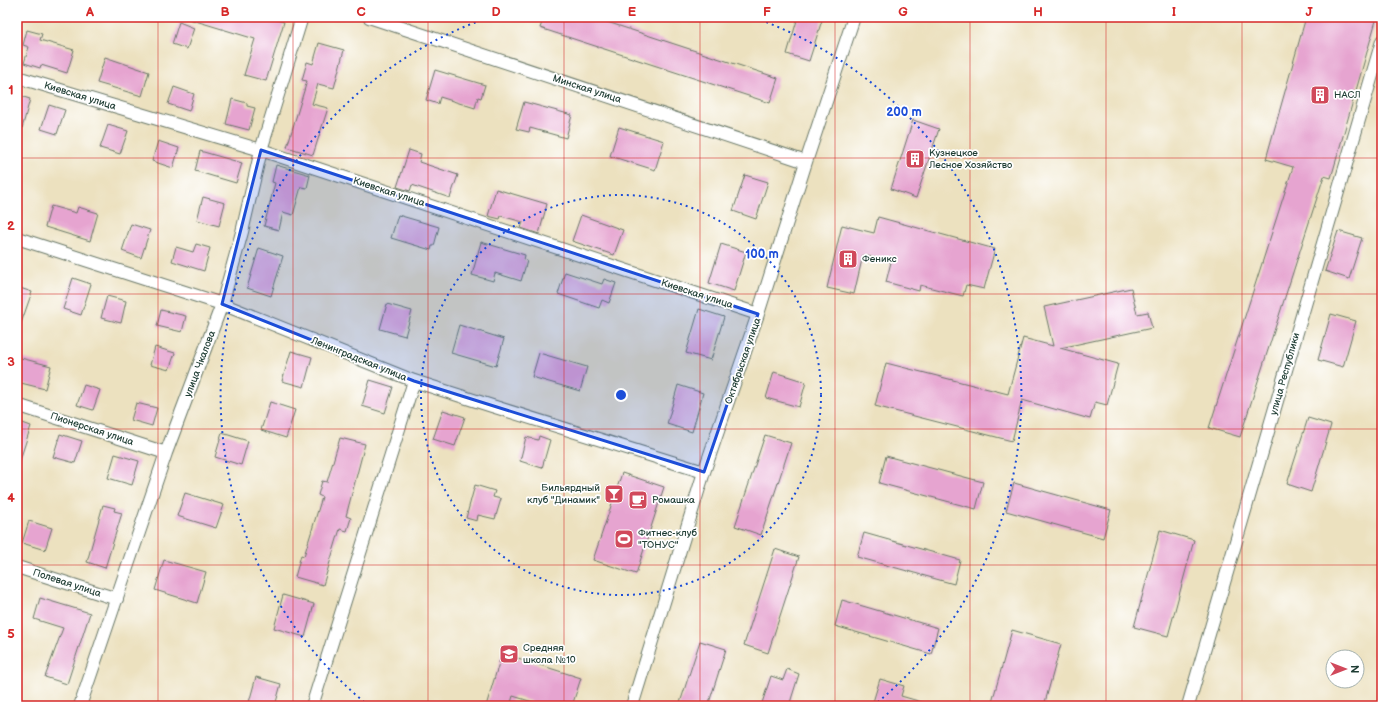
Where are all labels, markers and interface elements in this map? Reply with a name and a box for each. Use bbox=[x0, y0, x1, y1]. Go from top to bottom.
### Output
text: A bbox=[85, 4, 94, 20]
text: B bbox=[220, 4, 230, 20]
text: C bbox=[356, 4, 366, 20]
text: D bbox=[491, 4, 501, 20]
text: E bbox=[628, 4, 637, 20]
text: F bbox=[763, 4, 771, 20]
text: G bbox=[898, 4, 908, 20]
text: H bbox=[1033, 4, 1043, 20]
text: I bbox=[1172, 4, 1176, 20]
text: J bbox=[1305, 4, 1313, 20]
street label: Минская улица bbox=[551, 72, 623, 106]
street label: Киевская улица bbox=[43, 79, 118, 113]
text: 1 bbox=[8, 82, 14, 98]
building icon: НАСЛ bbox=[1309, 84, 1331, 106]
place label: НАСЛ bbox=[1334, 89, 1361, 101]
text: 200 m bbox=[886, 105, 922, 120]
place label: Кузнецкое Лесное Хозяйство bbox=[928, 147, 1012, 171]
building icon: Кузнецкое Лесное Хозяйство bbox=[904, 148, 926, 170]
street label: Киевская улица bbox=[352, 175, 426, 209]
text: 2 bbox=[7, 218, 15, 234]
text: 100 m bbox=[745, 247, 779, 262]
building icon: Феникс bbox=[837, 248, 859, 270]
place label: Феникс bbox=[862, 253, 897, 265]
street label: Киевская улица bbox=[660, 277, 734, 311]
street label: Октябрьская улица bbox=[723, 316, 763, 406]
street label: улица Чкалова bbox=[182, 329, 218, 399]
street label: улица Республики bbox=[1267, 331, 1303, 417]
street label: Ленинградская улица bbox=[308, 334, 409, 384]
text: 3 bbox=[7, 354, 15, 370]
centre of rings bbox=[614, 388, 628, 402]
street label: Пионерская улица bbox=[49, 410, 135, 448]
place label: Бильярдный клуб "Динамик" bbox=[527, 482, 600, 506]
bar icon: Бильярдный клуб "Динамик" bbox=[603, 483, 625, 505]
cafe icon: Ромашка bbox=[627, 489, 649, 511]
text: 4 bbox=[7, 490, 15, 506]
place label: Ромашка bbox=[652, 494, 695, 506]
place label: Фитнес-клуб "ТОНУС" bbox=[638, 527, 697, 551]
sports icon: Фитнес-клуб "ТОНУС" bbox=[613, 528, 635, 550]
street label: Полевая улица bbox=[31, 566, 103, 600]
text: 5 bbox=[7, 626, 15, 642]
place label: Средняя школа №10 bbox=[523, 642, 576, 666]
school or university icon: Средняя школа №10 bbox=[498, 643, 520, 665]
north arrow bbox=[1325, 649, 1365, 689]
text: N bbox=[1348, 665, 1361, 673]

